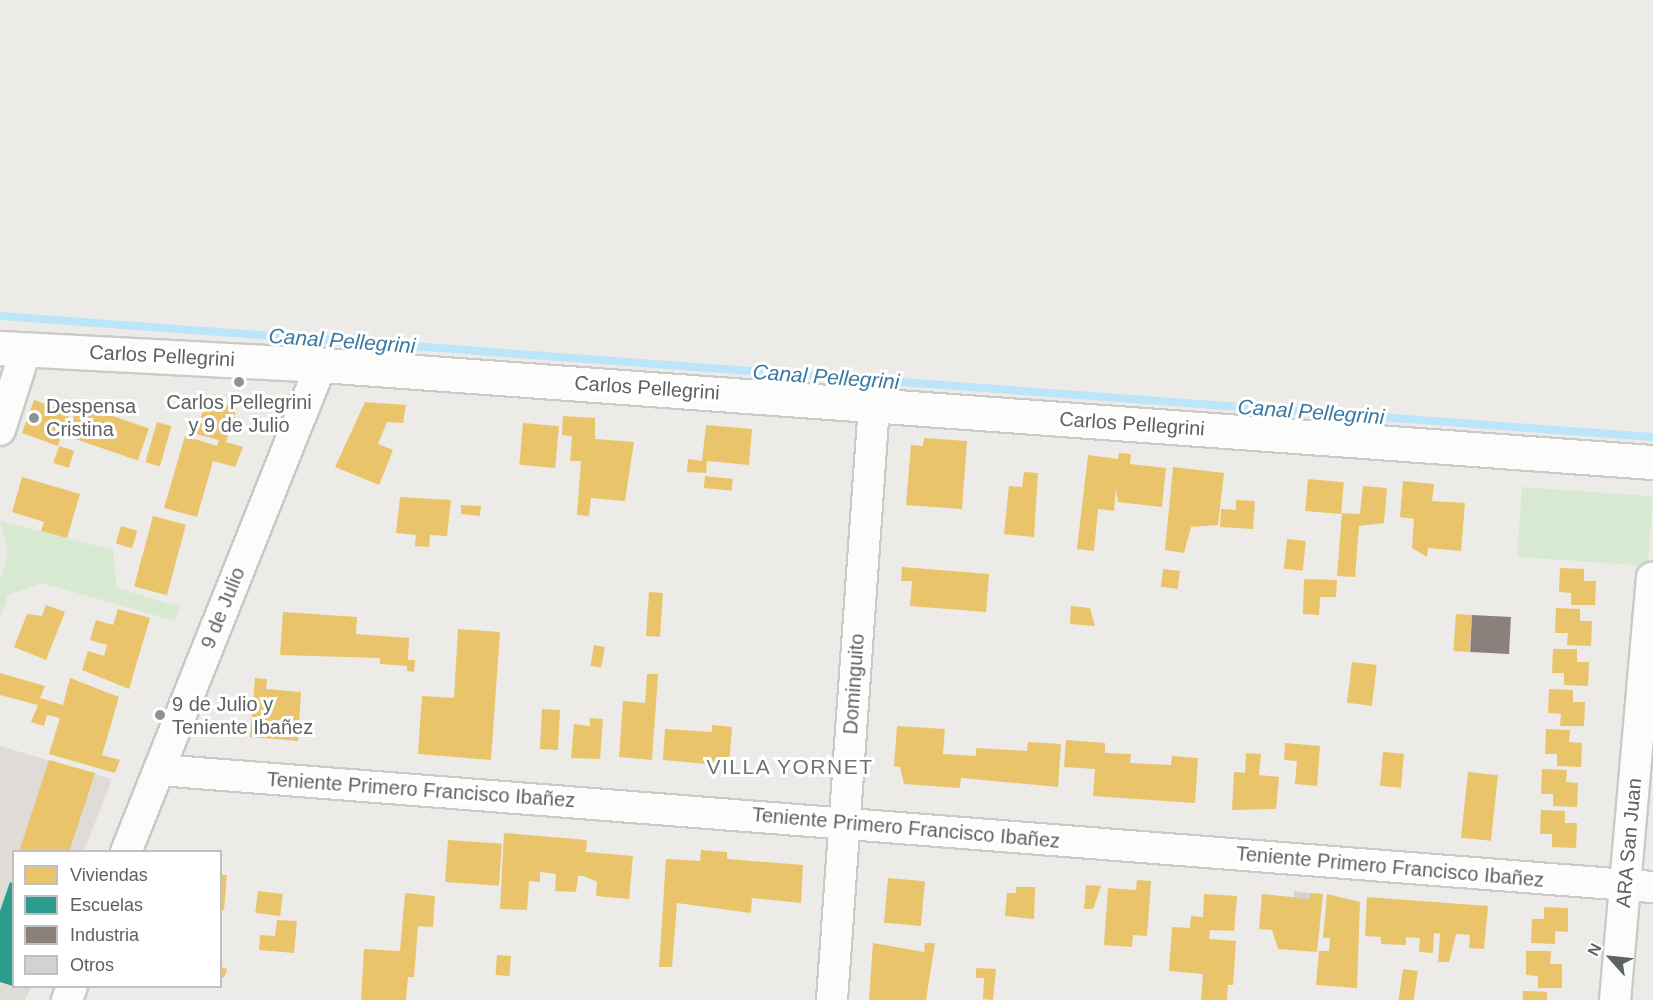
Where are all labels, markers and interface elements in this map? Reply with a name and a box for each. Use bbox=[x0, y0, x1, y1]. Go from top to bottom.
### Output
water label: Canal Pellegrini bbox=[268, 323, 416, 359]
street label: Carlos Pellegrini bbox=[89, 340, 235, 372]
water label: Canal Pellegrini bbox=[752, 359, 900, 395]
street label: Carlos Pellegrini bbox=[574, 371, 720, 405]
marker: Carlos Pellegrini y 9 de Julio bbox=[232, 375, 246, 389]
place label: Carlos Pellegrini y 9 de Julio bbox=[166, 391, 312, 438]
place label: Despensa Cristina bbox=[46, 394, 136, 441]
water label: Canal Pellegrini bbox=[1237, 394, 1385, 430]
street label: Carlos Pellegrini bbox=[1059, 407, 1205, 441]
marker: Despensa Cristina bbox=[27, 411, 41, 425]
street label: 9 de Julio bbox=[196, 564, 250, 652]
street label: Dominguito bbox=[839, 633, 869, 735]
place label: 9 de Julio y Teniente Ibañez bbox=[172, 692, 313, 739]
marker: 9 de Julio y Teniente Ibañez bbox=[153, 708, 167, 722]
district label: VILLA YORNET bbox=[706, 754, 874, 780]
street label: Teniente Primero Francisco Ibañez bbox=[266, 767, 576, 813]
street label: ARA San Juan bbox=[1611, 777, 1647, 909]
street label: Teniente Primero Francisco Ibañez bbox=[751, 803, 1061, 853]
street label: Teniente Primero Francisco Ibañez bbox=[1235, 842, 1545, 892]
legend bbox=[12, 850, 222, 988]
text: Viviendas bbox=[70, 865, 148, 885]
text: Escuelas bbox=[70, 895, 143, 915]
text: Industria bbox=[70, 925, 139, 945]
north arrow bbox=[1581, 928, 1641, 988]
text: N bbox=[1584, 941, 1605, 959]
text: Otros bbox=[70, 955, 114, 975]

